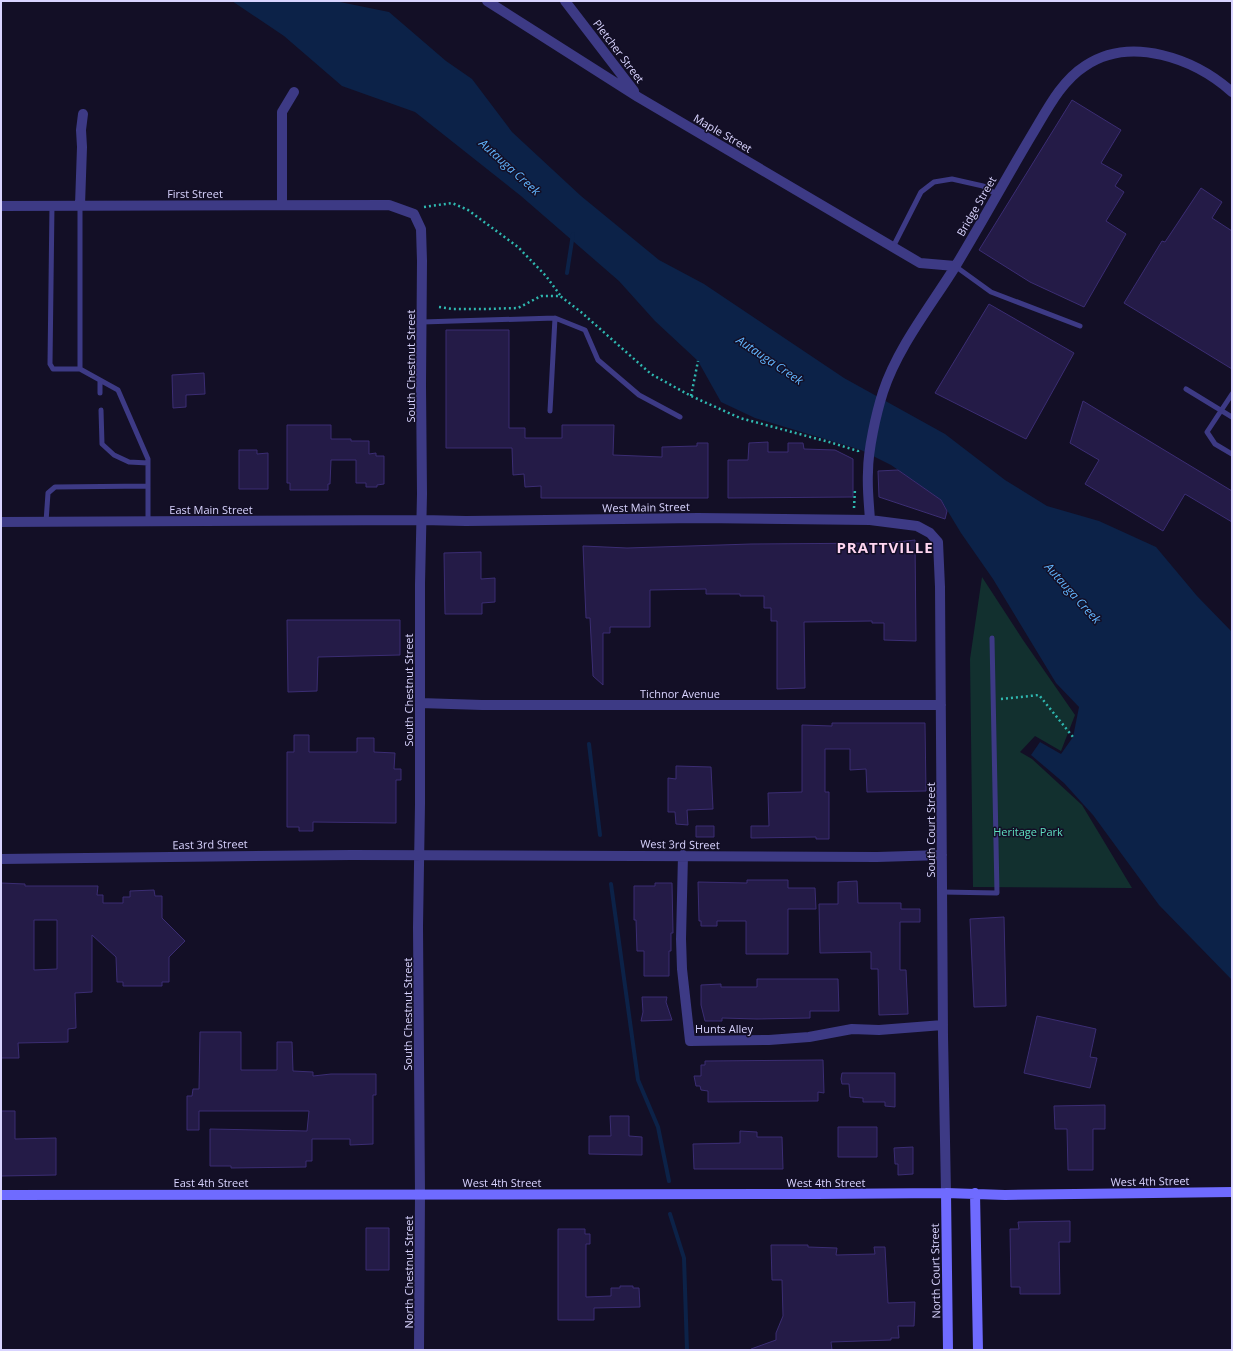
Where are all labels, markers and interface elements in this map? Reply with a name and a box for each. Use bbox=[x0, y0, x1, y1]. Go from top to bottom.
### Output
street label: Pletcher Street bbox=[590, 16, 648, 86]
street label: Maple Street bbox=[691, 110, 755, 156]
water label: Autauga Creek bbox=[475, 134, 545, 200]
street label: Bridge Street bbox=[953, 173, 999, 239]
street label: First Street bbox=[167, 186, 223, 201]
street label: South Chestnut Street bbox=[403, 309, 418, 422]
water label: Autauga Creek bbox=[732, 331, 808, 389]
street label: West Main Street bbox=[602, 499, 690, 515]
street label: East Main Street bbox=[169, 502, 253, 517]
district label: PRATTVILLE bbox=[836, 537, 934, 557]
water label: Autauga Creek bbox=[1040, 558, 1106, 628]
street label: South Chestnut Street bbox=[401, 633, 416, 746]
street label: Tichnor Avenue bbox=[640, 686, 720, 701]
street label: South Court Street bbox=[923, 782, 938, 878]
park label: Heritage Park bbox=[993, 824, 1063, 839]
street label: East 3rd Street bbox=[172, 836, 248, 852]
street label: West 3rd Street bbox=[640, 836, 720, 852]
street label: South Chestnut Street bbox=[400, 957, 415, 1070]
street label: Hunts Alley bbox=[695, 1021, 753, 1036]
street label: West 4th Street bbox=[1110, 1173, 1190, 1189]
street label: East 4th Street bbox=[174, 1175, 248, 1190]
street label: West 4th Street bbox=[463, 1175, 542, 1190]
street label: West 4th Street bbox=[787, 1175, 866, 1190]
street label: North Chestnut Street bbox=[401, 1215, 416, 1328]
street label: North Court Street bbox=[927, 1223, 943, 1319]

